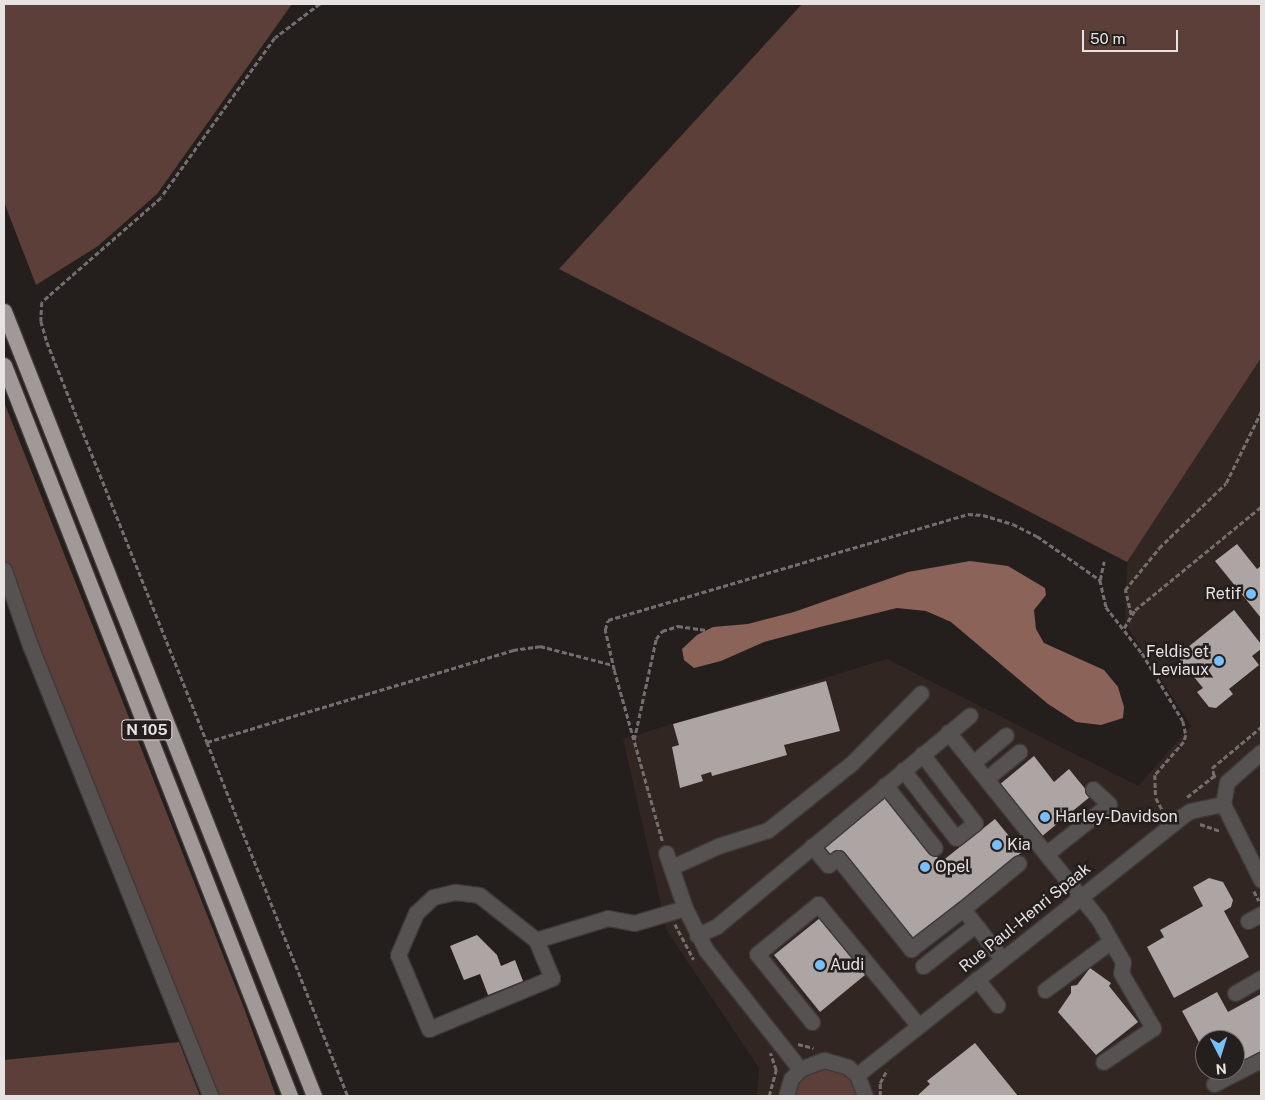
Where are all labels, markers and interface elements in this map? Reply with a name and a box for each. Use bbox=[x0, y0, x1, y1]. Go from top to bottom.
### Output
scale bar bbox=[1085, 20, 1181, 52]
text: 50 m bbox=[1090, 30, 1125, 47]
place label: Retif bbox=[1205, 584, 1241, 604]
marker: Retif bbox=[1245, 588, 1257, 600]
place label: Feldis et Leviaux bbox=[1146, 642, 1209, 680]
marker: Feldis et Leviaux bbox=[1213, 655, 1225, 667]
road number: N 105 bbox=[121, 718, 173, 742]
place label: Harley-Davidson bbox=[1055, 807, 1178, 827]
marker: Harley-Davidson bbox=[1039, 811, 1051, 823]
place label: Kia bbox=[1007, 835, 1031, 855]
marker: Kia bbox=[991, 839, 1003, 851]
place label: Opel bbox=[935, 857, 970, 877]
street label: Rue Paul-Henri Spaak bbox=[956, 859, 1094, 977]
marker: Opel bbox=[919, 861, 931, 873]
place label: Audi bbox=[830, 955, 864, 975]
marker: Audi bbox=[814, 959, 826, 971]
north arrow bbox=[1195, 1030, 1245, 1080]
text: N bbox=[1215, 1060, 1227, 1077]

